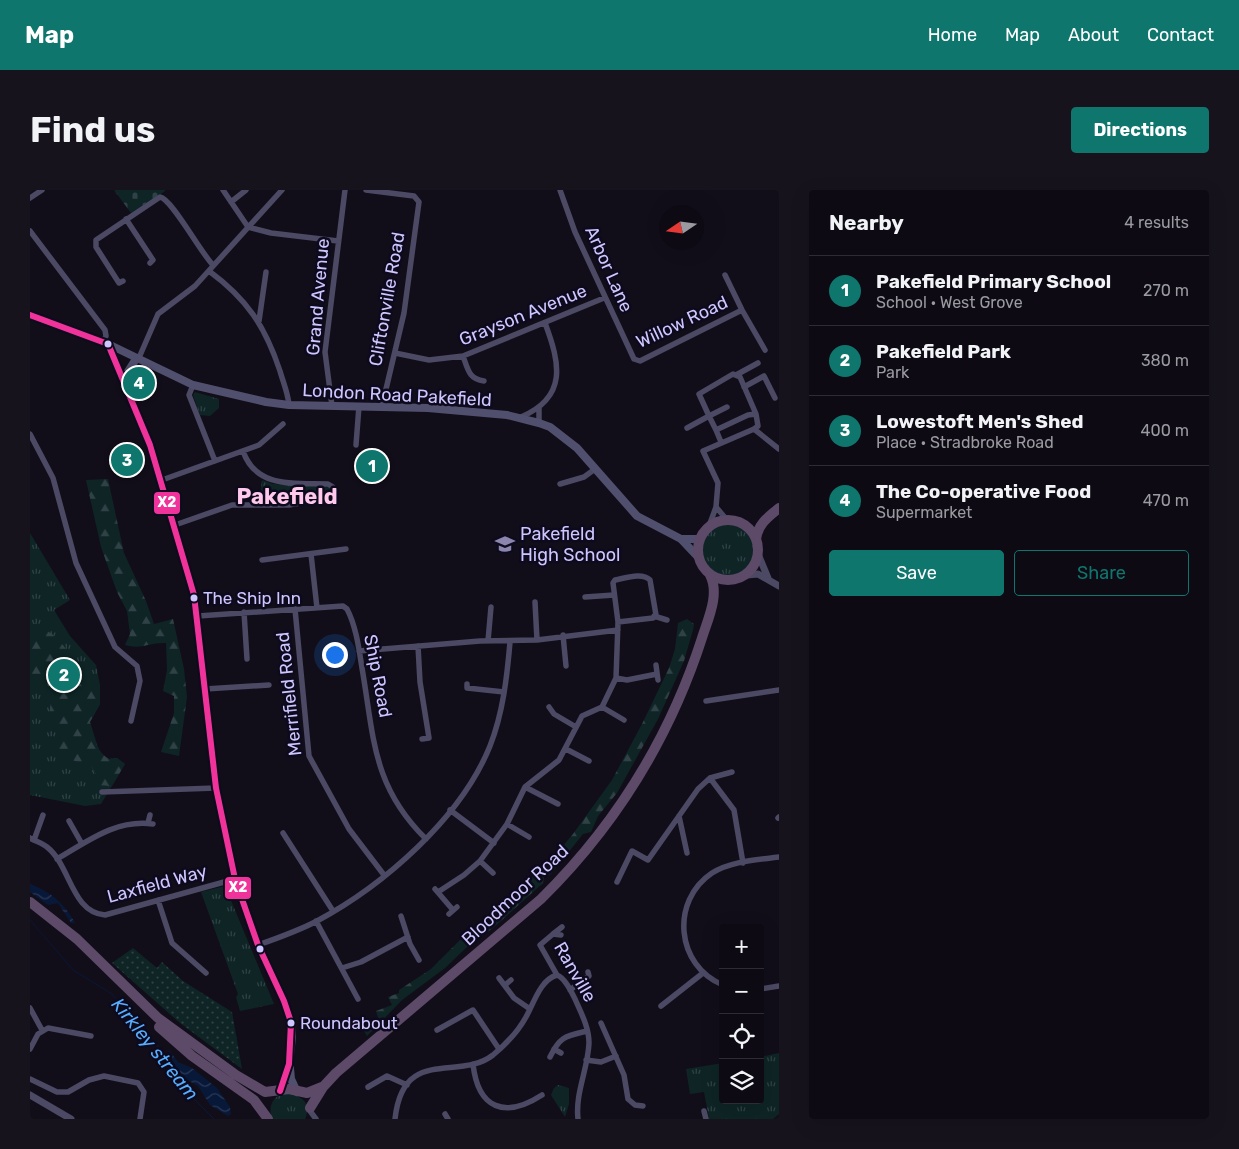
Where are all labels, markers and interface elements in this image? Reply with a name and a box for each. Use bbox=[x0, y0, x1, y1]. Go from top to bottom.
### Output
text: Map bbox=[25, 21, 74, 49]
text: Home bbox=[928, 24, 977, 46]
text: Map bbox=[1005, 24, 1040, 46]
text: About bbox=[1068, 24, 1119, 46]
text: Contact bbox=[1147, 24, 1214, 46]
button: Directions bbox=[1071, 107, 1209, 153]
text: Find us bbox=[30, 109, 155, 151]
north arrow bbox=[659, 205, 704, 250]
text: Nearby bbox=[829, 210, 904, 235]
text: 4 results bbox=[1124, 213, 1189, 232]
street label: Arbor Lane bbox=[580, 223, 638, 315]
street label: Cliftonville Road bbox=[364, 230, 410, 368]
street label: Grand Avenue bbox=[302, 238, 334, 356]
text: Pakefield Primary School bbox=[876, 270, 1111, 293]
street label: Grayson Avenue bbox=[456, 279, 590, 351]
text: 1 bbox=[841, 281, 849, 300]
text: 270 m bbox=[1143, 281, 1189, 300]
street label: Willow Road bbox=[633, 291, 731, 353]
text: School · West Grove bbox=[876, 293, 1023, 312]
unlabelled marker bbox=[103, 339, 113, 349]
text: Pakefield Park bbox=[876, 340, 1011, 363]
text: 2 bbox=[840, 351, 850, 370]
text: 380 m bbox=[1141, 351, 1189, 370]
text: Park bbox=[876, 363, 909, 382]
pin: 4 bbox=[123, 364, 155, 402]
street label: London Road Pakefield bbox=[302, 379, 492, 411]
text: Lowestoft Men's Shed bbox=[876, 410, 1084, 433]
text: 3 bbox=[840, 421, 850, 440]
text: 400 m bbox=[1141, 421, 1189, 440]
text: Place · Stradbroke Road bbox=[876, 433, 1054, 452]
pin: 3 bbox=[111, 441, 143, 479]
pin: 1 bbox=[356, 447, 388, 485]
text: The Co-operative Food bbox=[876, 480, 1091, 503]
district label: Pakefield bbox=[236, 483, 338, 510]
line badge: X2 bbox=[153, 491, 181, 515]
text: 4 bbox=[840, 491, 850, 510]
text: 470 m bbox=[1143, 491, 1189, 510]
text: X2 bbox=[158, 494, 176, 511]
text: Supermarket bbox=[876, 503, 972, 522]
place label: Pakefield High School bbox=[520, 523, 620, 566]
school or university icon: Pakefield High School bbox=[494, 533, 516, 555]
button: Save bbox=[829, 550, 1004, 596]
button: Share bbox=[1014, 550, 1189, 596]
place label: The Ship Inn bbox=[203, 588, 301, 608]
marker: The Ship Inn bbox=[189, 593, 199, 603]
street label: Merrifield Road bbox=[272, 631, 306, 757]
street label: Ship Road bbox=[359, 633, 397, 719]
your location bbox=[322, 642, 348, 668]
pin: 2 bbox=[48, 656, 80, 694]
street label: Bloodmoor Road bbox=[457, 840, 573, 950]
street label: Laxfield Way bbox=[105, 860, 209, 908]
line badge: X2 bbox=[224, 876, 252, 900]
text: X2 bbox=[229, 879, 247, 896]
map controls bbox=[719, 924, 764, 1104]
button: + bbox=[719, 924, 764, 969]
street label: Ranville bbox=[549, 938, 601, 1006]
unlabelled marker bbox=[255, 944, 265, 954]
button: − bbox=[719, 969, 764, 1014]
water label: Kirkley stream bbox=[107, 993, 203, 1105]
place label: Roundabout bbox=[300, 1013, 398, 1033]
button: locate bbox=[719, 1014, 764, 1059]
marker: Roundabout bbox=[286, 1018, 296, 1028]
button: layers bbox=[719, 1059, 764, 1104]

